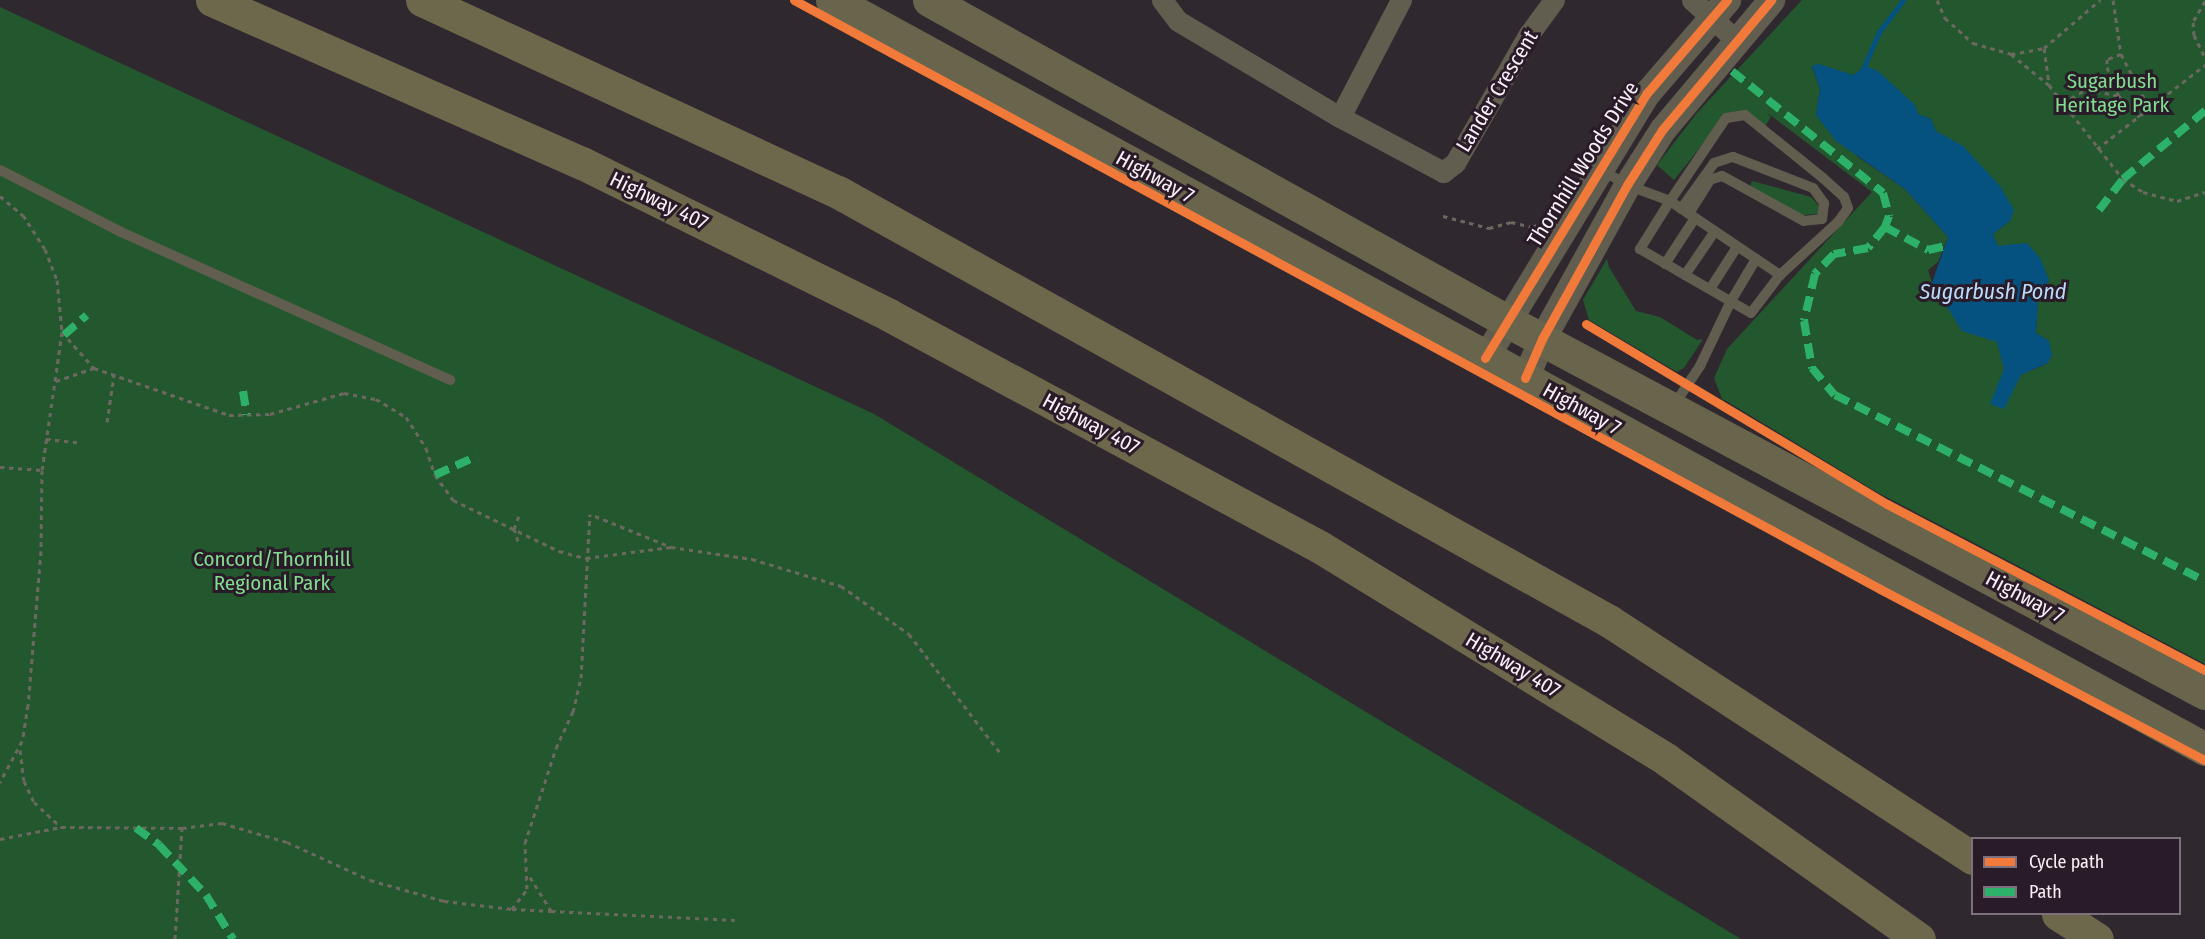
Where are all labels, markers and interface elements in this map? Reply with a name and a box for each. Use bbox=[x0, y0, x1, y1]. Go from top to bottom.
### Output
street label: Lander Crescent bbox=[1451, 25, 1543, 157]
park label: Sugarbush Heritage Park bbox=[2055, 68, 2169, 118]
street label: Thornhill Woods Drive bbox=[1522, 77, 1644, 251]
street label: Highway 7 bbox=[1112, 145, 1198, 209]
street label: Highway 407 bbox=[606, 166, 712, 236]
water label: Sugarbush Pond bbox=[1920, 279, 2066, 305]
street label: Highway 7 bbox=[1539, 377, 1625, 441]
street label: Highway 407 bbox=[1038, 388, 1144, 460]
park label: Concord/Thornhill Regional Park bbox=[193, 546, 351, 596]
street label: Highway 7 bbox=[1981, 566, 2069, 628]
street label: Highway 407 bbox=[1461, 627, 1565, 703]
legend bbox=[1971, 837, 2181, 915]
text: Cycle path bbox=[2029, 851, 2104, 873]
text: Path bbox=[2029, 881, 2062, 903]

